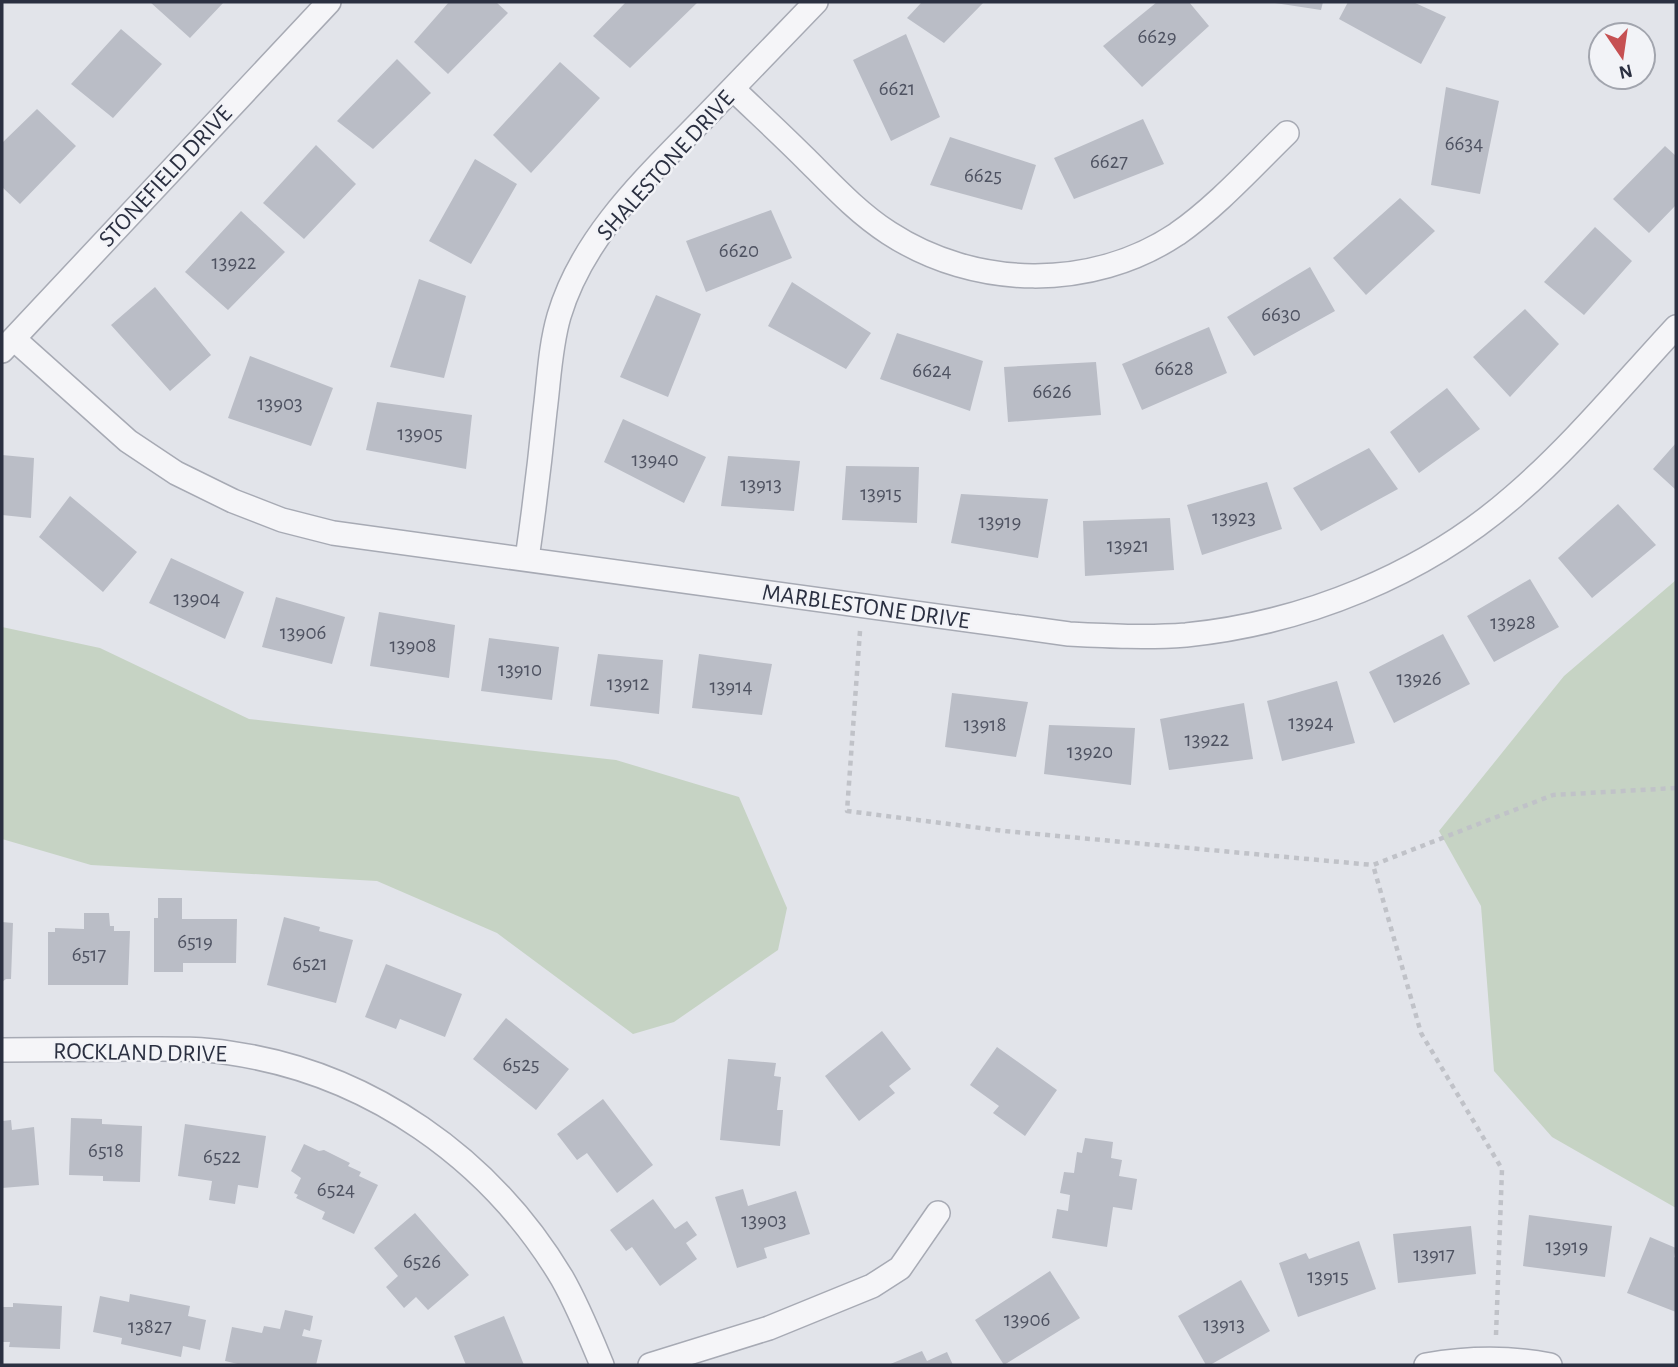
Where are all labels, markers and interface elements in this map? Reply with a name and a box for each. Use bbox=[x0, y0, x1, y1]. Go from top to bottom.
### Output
north arrow bbox=[1587, 21, 1657, 91]
house number: 6629 bbox=[1137, 26, 1177, 47]
text: N bbox=[1617, 60, 1634, 82]
house number: 6621 bbox=[879, 78, 915, 99]
street label: SHALESTONE DRIVE bbox=[593, 86, 739, 245]
street label: STONEFIELD DRIVE bbox=[95, 101, 237, 252]
house number: 6634 bbox=[1445, 133, 1483, 154]
house number: 6627 bbox=[1090, 151, 1128, 172]
house number: 6625 bbox=[964, 165, 1002, 186]
house number: 6620 bbox=[719, 240, 759, 261]
house number: 13922 bbox=[212, 252, 256, 273]
house number: 6630 bbox=[1261, 304, 1301, 325]
house number: 6628 bbox=[1154, 358, 1194, 379]
house number: 6624 bbox=[912, 360, 952, 381]
house number: 6626 bbox=[1032, 381, 1072, 402]
house number: 13903 bbox=[257, 393, 303, 414]
house number: 13905 bbox=[397, 423, 443, 444]
house number: 13940 bbox=[632, 449, 678, 470]
house number: 13913 bbox=[740, 474, 782, 495]
house number: 13915 bbox=[860, 483, 902, 504]
house number: 13923 bbox=[1212, 507, 1256, 528]
house number: 13919 bbox=[979, 511, 1021, 532]
house number: 13921 bbox=[1107, 535, 1149, 556]
street label: MARBLESTONE DRIVE bbox=[760, 581, 972, 634]
house number: 13904 bbox=[174, 588, 220, 609]
house number: 13928 bbox=[1490, 612, 1536, 633]
house number: 13906 bbox=[280, 622, 326, 643]
house number: 13908 bbox=[390, 635, 436, 656]
house number: 13910 bbox=[498, 659, 542, 680]
house number: 13926 bbox=[1396, 668, 1442, 689]
house number: 13912 bbox=[607, 673, 649, 694]
house number: 13914 bbox=[709, 676, 753, 697]
house number: 13924 bbox=[1288, 712, 1334, 733]
house number: 13918 bbox=[964, 714, 1006, 735]
house number: 13922 bbox=[1185, 729, 1229, 750]
house number: 13920 bbox=[1067, 741, 1113, 762]
house number: 6519 bbox=[177, 931, 213, 952]
house number: 6517 bbox=[72, 944, 107, 965]
house number: 6521 bbox=[292, 953, 328, 974]
street label: ROCKLAND DRIVE bbox=[53, 1039, 227, 1067]
house number: 6525 bbox=[503, 1054, 539, 1075]
house number: 6518 bbox=[88, 1140, 124, 1161]
house number: 6522 bbox=[203, 1146, 241, 1167]
house number: 6524 bbox=[317, 1179, 355, 1200]
house number: 13903 bbox=[741, 1210, 787, 1231]
house number: 13919 bbox=[1546, 1236, 1588, 1257]
house number: 13917 bbox=[1413, 1244, 1455, 1265]
house number: 6526 bbox=[403, 1251, 441, 1272]
house number: 13915 bbox=[1307, 1266, 1349, 1287]
house number: 13906 bbox=[1004, 1309, 1050, 1330]
house number: 13913 bbox=[1203, 1314, 1245, 1335]
house number: 13827 bbox=[128, 1316, 172, 1337]

